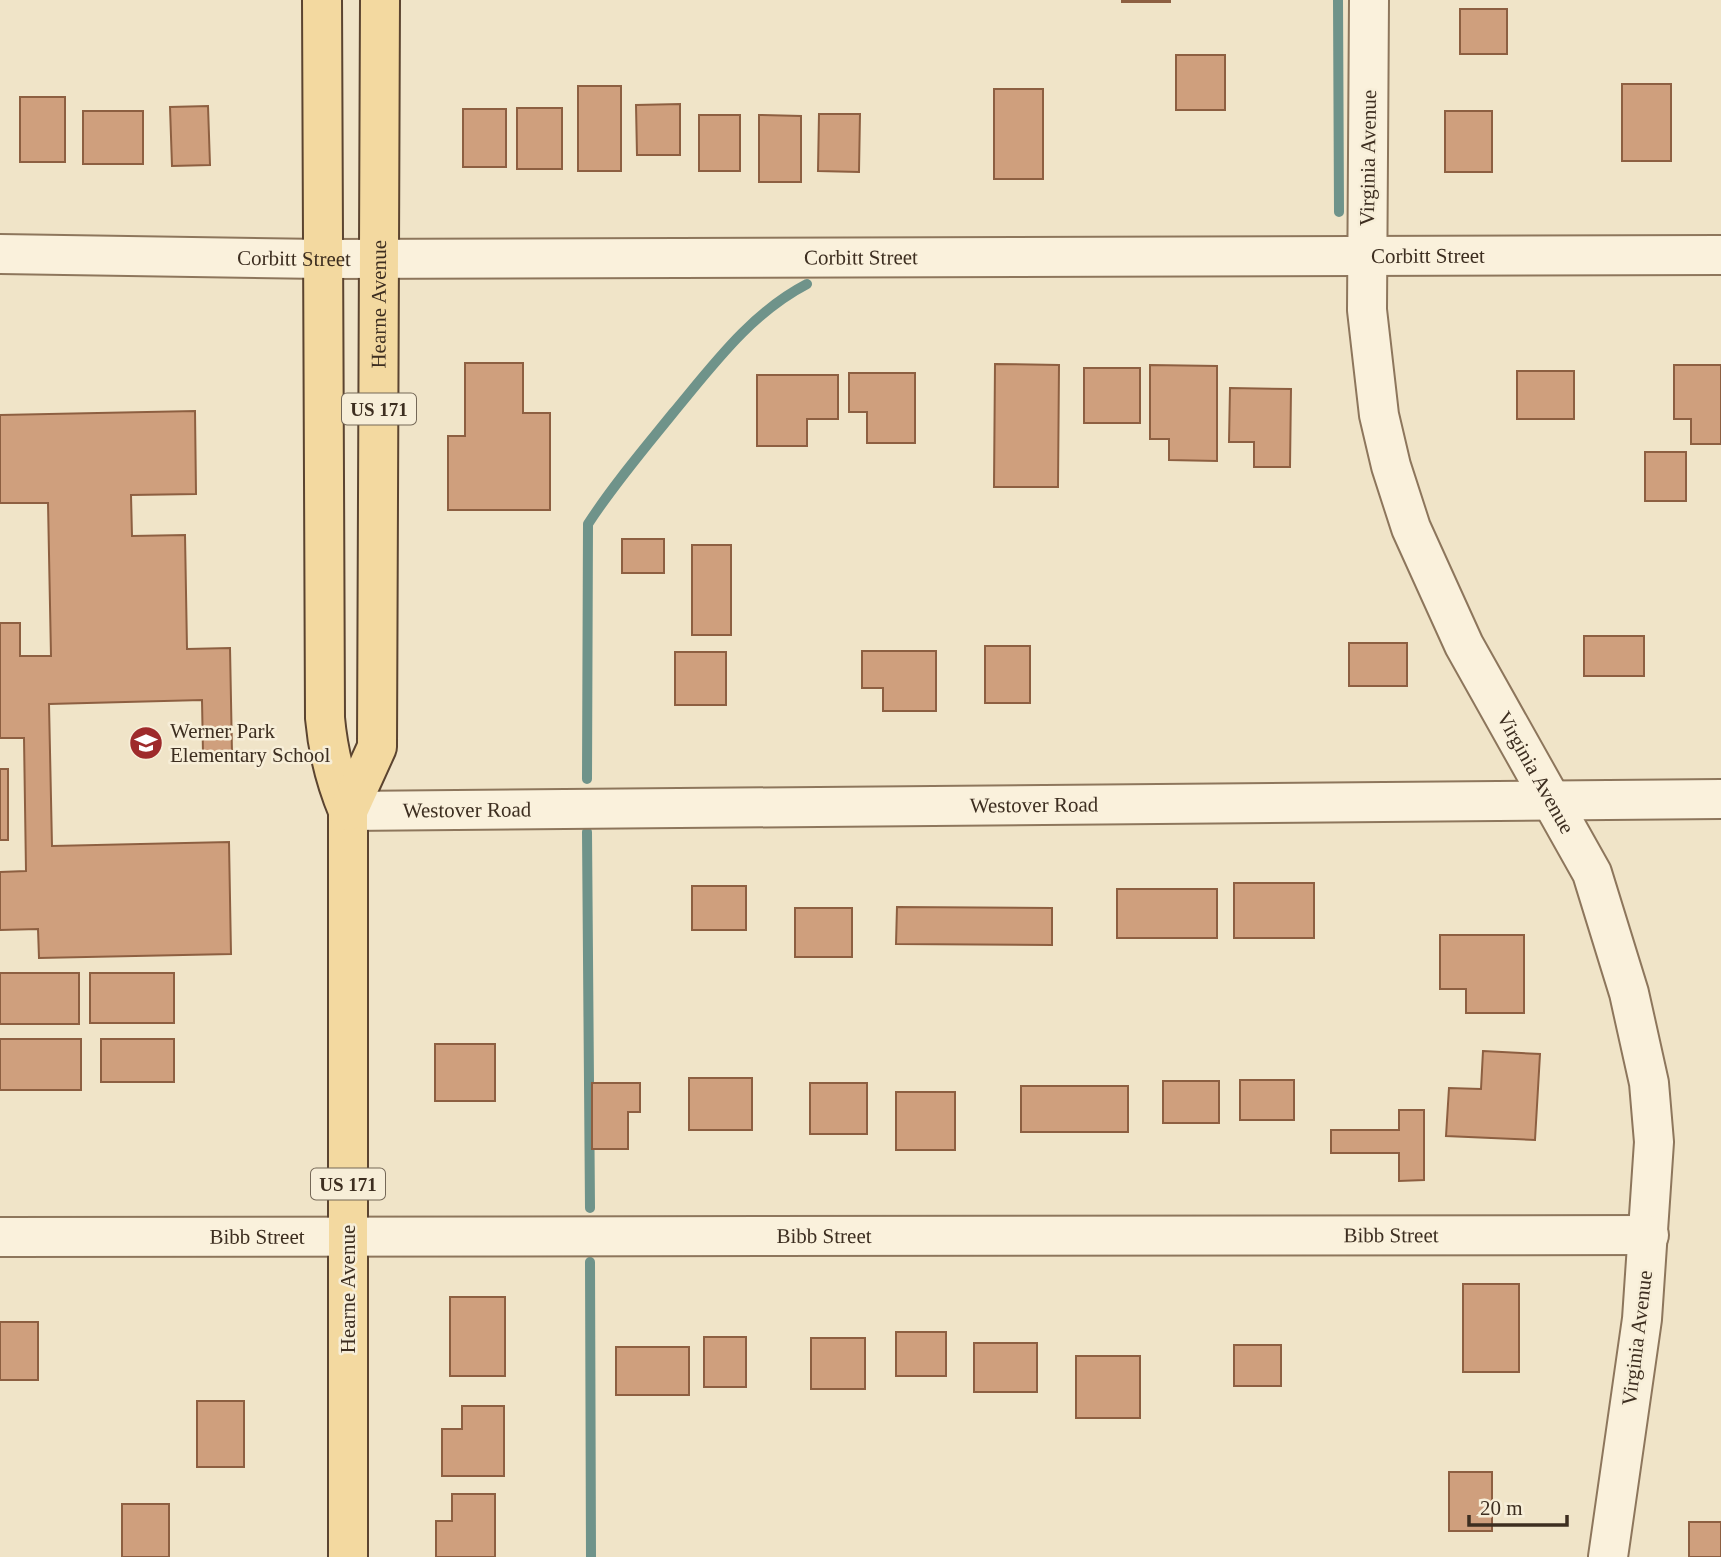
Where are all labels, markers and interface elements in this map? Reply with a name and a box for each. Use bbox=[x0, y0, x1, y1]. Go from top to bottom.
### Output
street label: Virginia Avenue bbox=[1355, 90, 1381, 226]
street label: Hearne Avenue bbox=[367, 240, 391, 369]
street label: Corbitt Street bbox=[1371, 244, 1485, 268]
street label: Corbitt Street bbox=[804, 245, 918, 270]
street label: Corbitt Street bbox=[237, 246, 351, 271]
road number: US 171 bbox=[342, 394, 416, 424]
street label: Virginia Avenue bbox=[1492, 707, 1579, 838]
place label: Werner Park Elementary School bbox=[170, 719, 331, 767]
school or university icon: Werner Park Elementary School bbox=[127, 724, 165, 762]
street label: Westover Road bbox=[970, 792, 1099, 818]
street label: Westover Road bbox=[403, 797, 532, 823]
road number: US 171 bbox=[311, 1168, 385, 1200]
street label: Bibb Street bbox=[1343, 1223, 1439, 1247]
street label: Bibb Street bbox=[776, 1224, 872, 1248]
street label: Bibb Street bbox=[209, 1225, 305, 1249]
street label: Hearne Avenue bbox=[336, 1225, 360, 1353]
street label: Virginia Avenue bbox=[1617, 1269, 1657, 1407]
scale bar bbox=[1469, 1484, 1567, 1528]
text: 20 m bbox=[1480, 1496, 1523, 1520]

